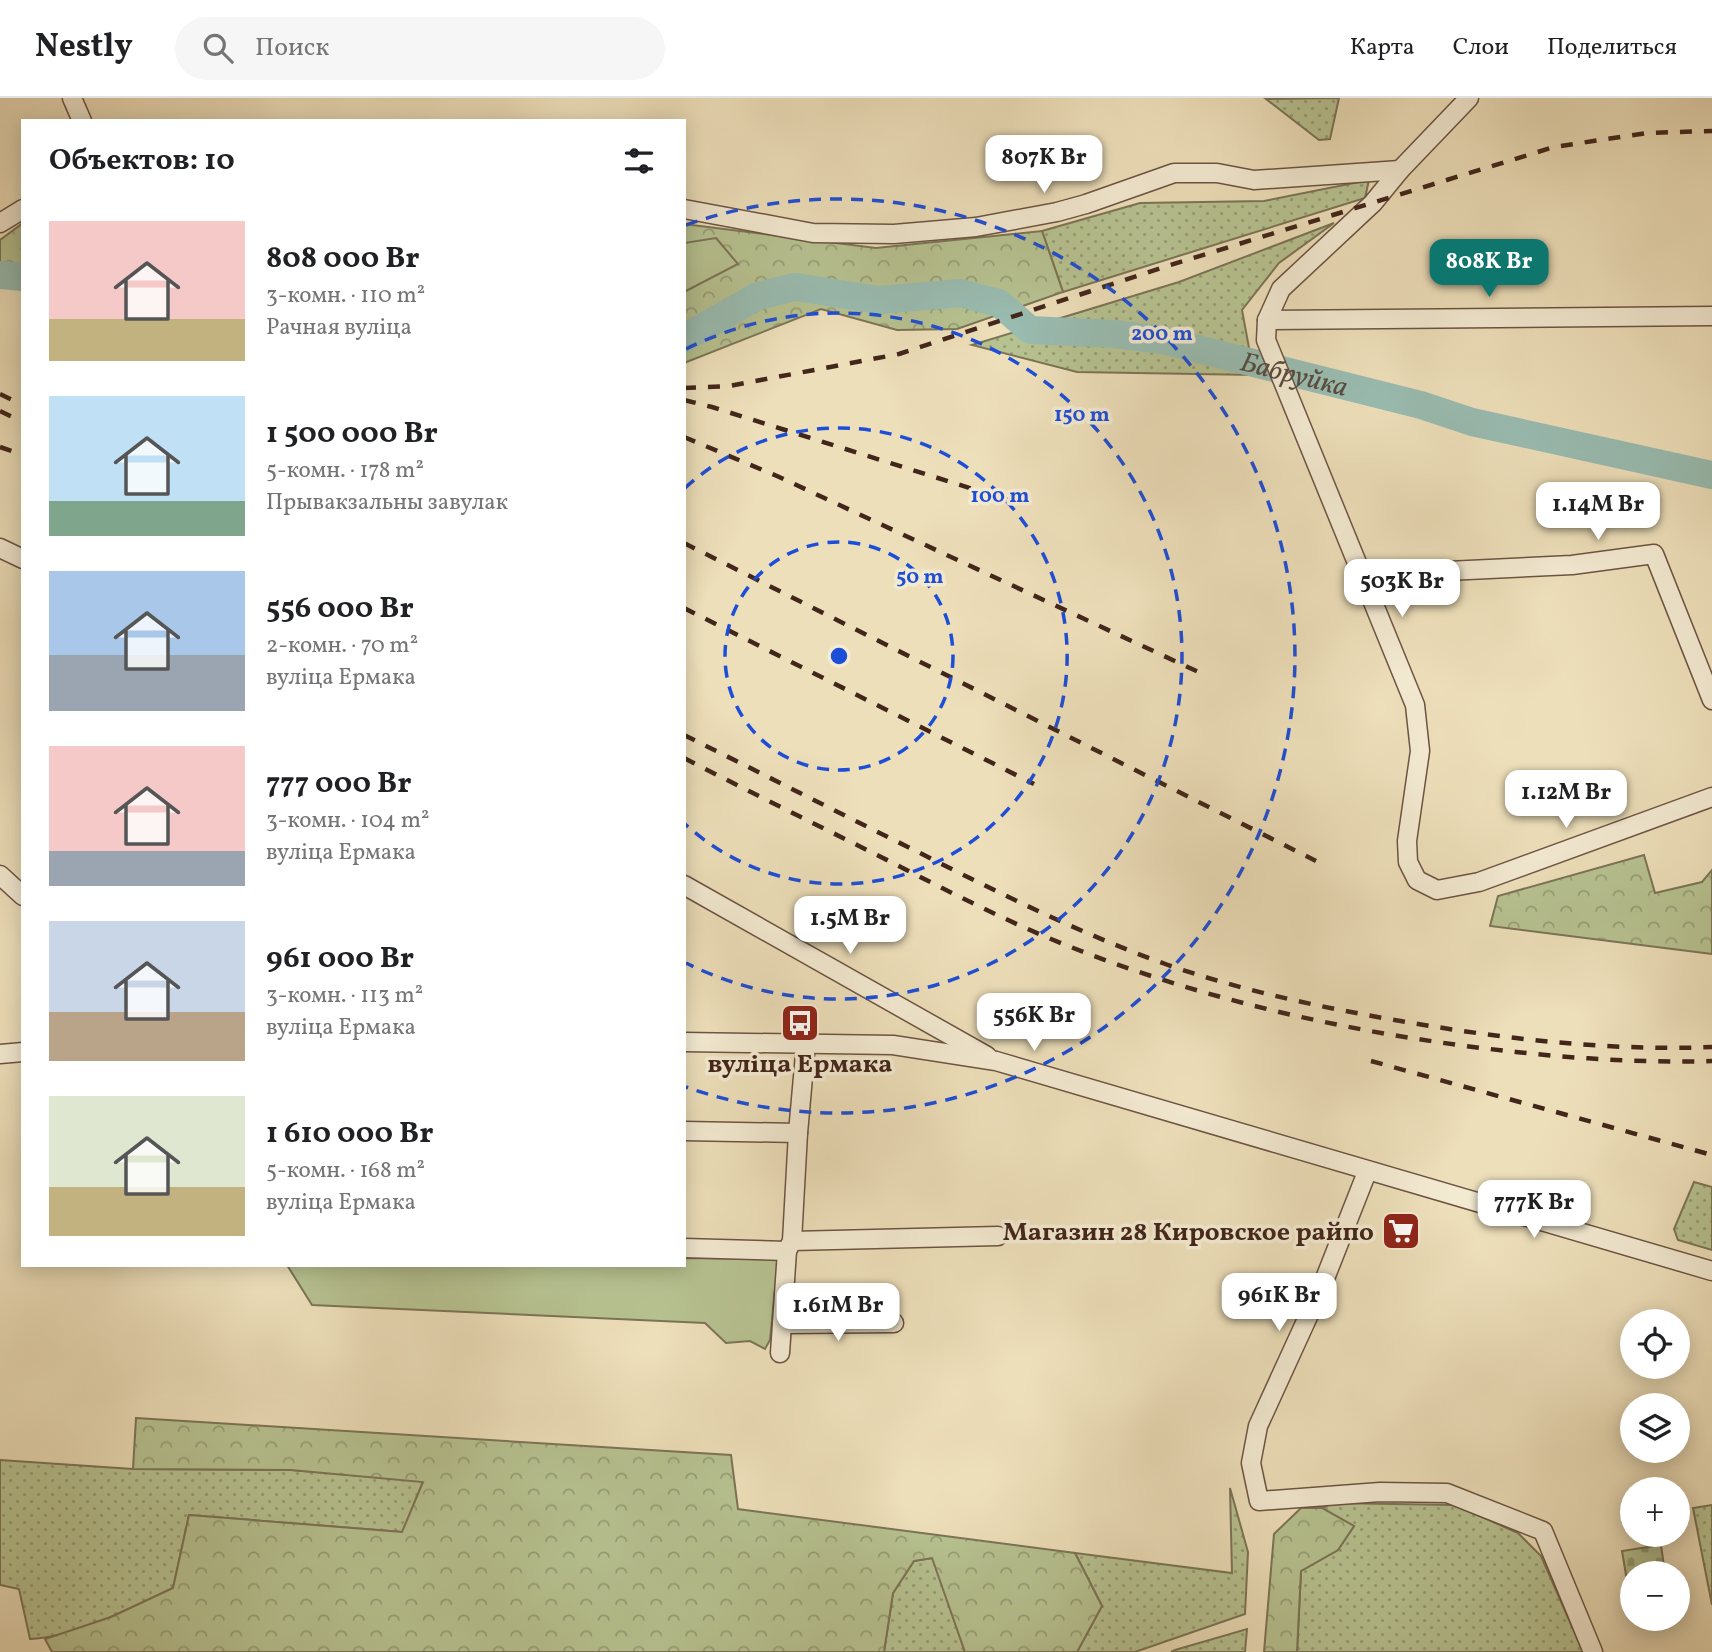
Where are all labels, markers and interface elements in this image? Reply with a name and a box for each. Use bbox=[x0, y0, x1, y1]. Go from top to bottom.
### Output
search box bbox=[175, 17, 665, 80]
text: Nestly bbox=[35, 25, 133, 71]
icon: search bbox=[199, 29, 237, 67]
text: Поиск bbox=[255, 30, 329, 66]
text: Карта bbox=[1350, 31, 1415, 65]
text: Слои bbox=[1453, 31, 1509, 65]
text: Поделиться bbox=[1547, 31, 1677, 65]
pin: 807K Br bbox=[979, 136, 1109, 195]
text: Объектов: 10 bbox=[49, 140, 235, 182]
icon: filters bbox=[620, 142, 658, 180]
text: 807K Br bbox=[1001, 142, 1087, 174]
text: 808 000 Br bbox=[266, 238, 420, 280]
pin: 808K Br bbox=[1424, 240, 1554, 299]
text: 808K Br bbox=[1446, 246, 1532, 278]
icon: home bbox=[105, 249, 189, 333]
text: 3-комн. · 110 m² bbox=[266, 280, 425, 312]
text: Рачная вуліца bbox=[266, 312, 412, 344]
text: 200 m bbox=[1131, 320, 1193, 349]
water label: Бабруйка bbox=[1236, 344, 1352, 408]
text: 150 m bbox=[1054, 401, 1110, 430]
text: 1 500 000 Br bbox=[266, 413, 438, 455]
icon: home bbox=[105, 424, 189, 508]
text: 5-комн. · 178 m² bbox=[266, 455, 424, 487]
text: 100 m bbox=[970, 482, 1030, 511]
pin: 1.14M Br bbox=[1526, 482, 1670, 542]
text: Прывакзальны завулак bbox=[266, 487, 508, 519]
text: 1.14M Br bbox=[1552, 489, 1644, 521]
pin: 503K Br bbox=[1337, 560, 1467, 619]
text: 50 m bbox=[896, 563, 944, 592]
text: 503K Br bbox=[1360, 566, 1444, 598]
text: 556 000 Br bbox=[266, 588, 414, 630]
icon: home bbox=[105, 599, 189, 683]
text: 2-комн. · 70 m² bbox=[266, 630, 418, 662]
centre of rings bbox=[827, 644, 851, 668]
text: вуліца Ермака bbox=[266, 662, 416, 694]
text: 777 000 Br bbox=[266, 763, 411, 805]
pin: 1.12M Br bbox=[1494, 770, 1638, 830]
icon: home bbox=[105, 774, 189, 858]
text: 1.12M Br bbox=[1521, 777, 1611, 809]
text: 3-комн. · 104 m² bbox=[266, 805, 430, 837]
text: вуліца Ермака bbox=[266, 837, 416, 869]
pin: 1.5M Br bbox=[785, 896, 915, 956]
text: 1.5M Br bbox=[810, 903, 890, 935]
text: 961 000 Br bbox=[266, 938, 414, 980]
icon: home bbox=[105, 949, 189, 1033]
text: 3-комн. · 113 m² bbox=[266, 980, 423, 1012]
pin: 556K Br bbox=[969, 993, 1099, 1053]
text: 556K Br bbox=[993, 1000, 1075, 1032]
bus stop icon: вуліца Ермака bbox=[779, 1002, 821, 1044]
text: вуліца Ермака bbox=[266, 1012, 416, 1044]
place label: вуліца Ермака bbox=[707, 1047, 893, 1083]
text: 1 610 000 Br bbox=[266, 1113, 433, 1155]
icon: home bbox=[105, 1124, 189, 1208]
text: 5-комн. · 168 m² bbox=[266, 1155, 425, 1187]
pin: 777K Br bbox=[1469, 1180, 1599, 1240]
text: вуліца Ермака bbox=[266, 1187, 416, 1219]
text: 777K Br bbox=[1494, 1187, 1574, 1219]
supermarket icon: Магазин 28 Кировское райпо bbox=[1380, 1210, 1422, 1252]
place label: Магазин 28 Кировское райпо bbox=[1003, 1215, 1374, 1251]
pin: 961K Br bbox=[1214, 1274, 1344, 1333]
text: 961K Br bbox=[1238, 1280, 1320, 1312]
pin: 1.61M Br bbox=[766, 1284, 910, 1343]
text: 1.61M Br bbox=[793, 1290, 883, 1322]
map controls bbox=[1620, 1309, 1690, 1631]
button: locate bbox=[1620, 1309, 1690, 1379]
button: layers bbox=[1620, 1393, 1690, 1463]
button: + bbox=[1620, 1477, 1690, 1547]
button: − bbox=[1620, 1561, 1690, 1631]

